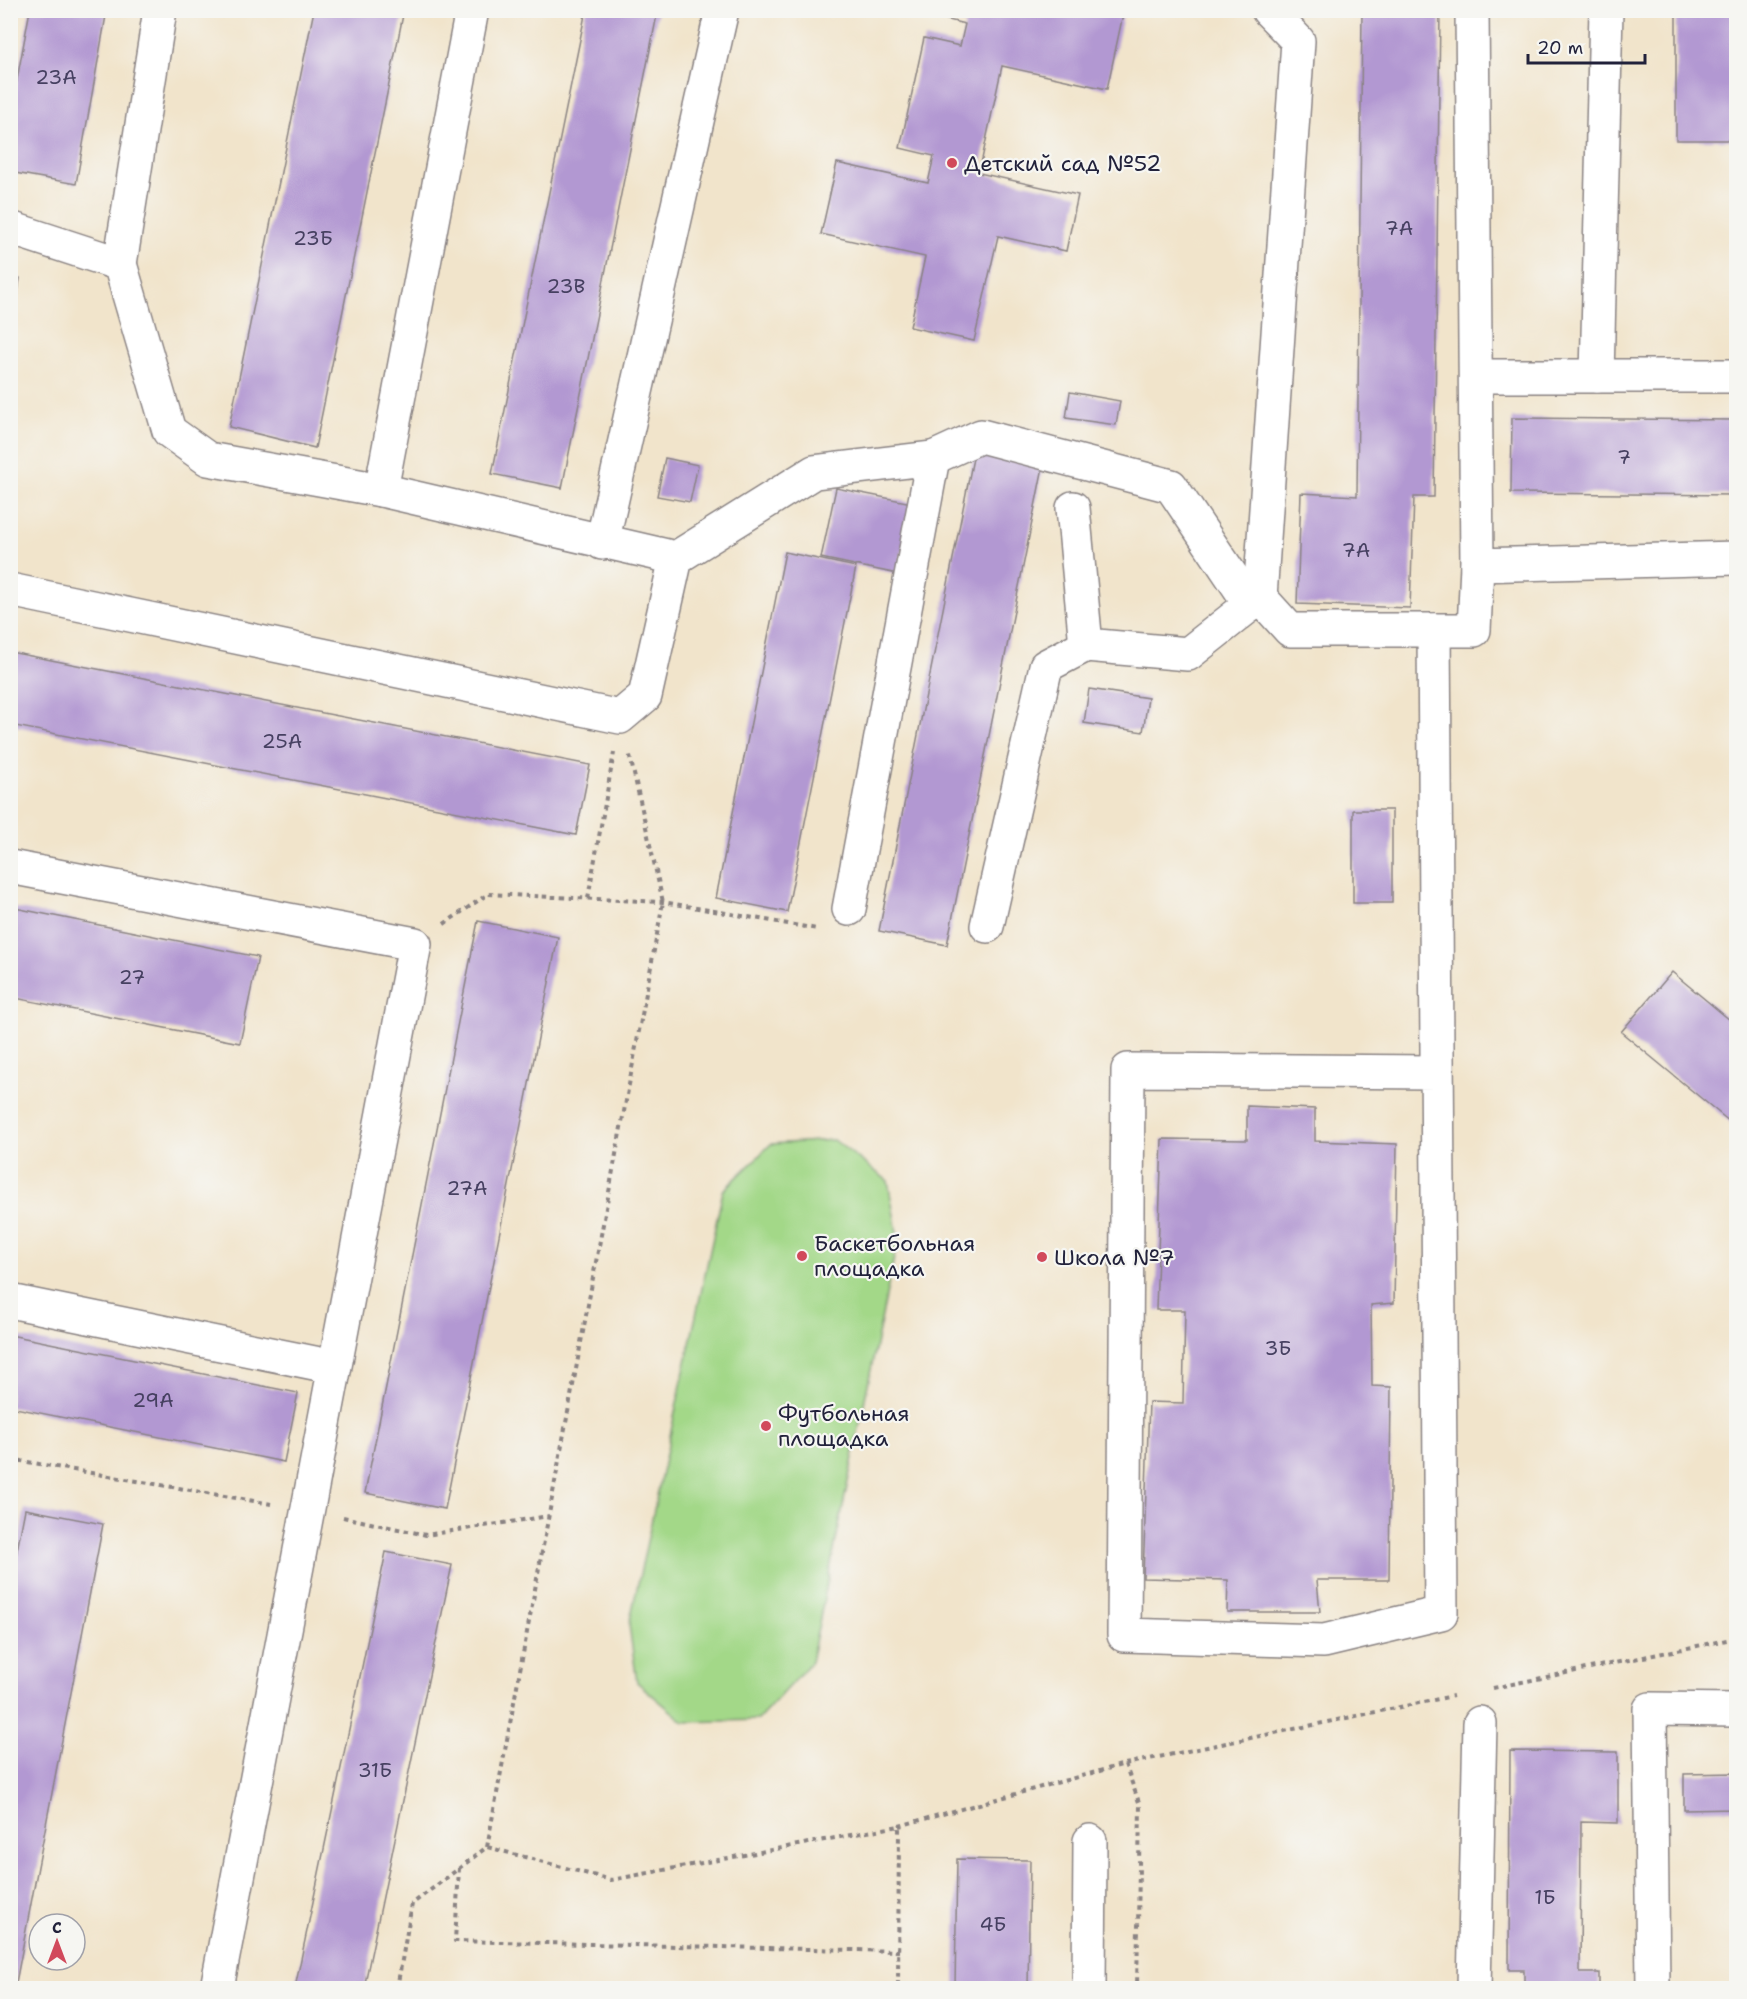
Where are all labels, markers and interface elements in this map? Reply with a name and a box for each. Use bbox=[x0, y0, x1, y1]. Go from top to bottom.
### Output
scale bar bbox=[1528, 27, 1645, 65]
text: 20 m bbox=[1537, 36, 1583, 60]
house number: 23А bbox=[35, 64, 77, 90]
place label: Детский сад №52 bbox=[964, 149, 1161, 178]
marker: Детский сад №52 bbox=[945, 156, 959, 170]
house number: 7А bbox=[1385, 215, 1413, 241]
house number: 23Б bbox=[293, 225, 333, 251]
house number: 23В bbox=[547, 273, 585, 299]
house number: 7 bbox=[1617, 444, 1631, 470]
house number: 7А bbox=[1342, 537, 1370, 563]
house number: 25А bbox=[262, 728, 302, 754]
house number: 27 bbox=[119, 964, 145, 990]
house number: 27А bbox=[446, 1175, 488, 1201]
place label: Баскетбольная площадка bbox=[814, 1229, 975, 1283]
place label: Школа №7 bbox=[1054, 1243, 1175, 1272]
marker: Баскетбольная площадка bbox=[795, 1249, 809, 1263]
marker: Школа №7 bbox=[1035, 1250, 1049, 1264]
house number: 3Б bbox=[1264, 1335, 1292, 1361]
house number: 29А bbox=[132, 1387, 174, 1413]
place label: Футбольная площадка bbox=[778, 1399, 910, 1453]
marker: Футбольная площадка bbox=[759, 1419, 773, 1433]
house number: 31Б bbox=[358, 1757, 392, 1783]
house number: 1Б bbox=[1534, 1884, 1556, 1910]
house number: 4Б bbox=[979, 1911, 1007, 1937]
north arrow bbox=[27, 1912, 87, 1972]
text: С bbox=[52, 1917, 62, 1938]

